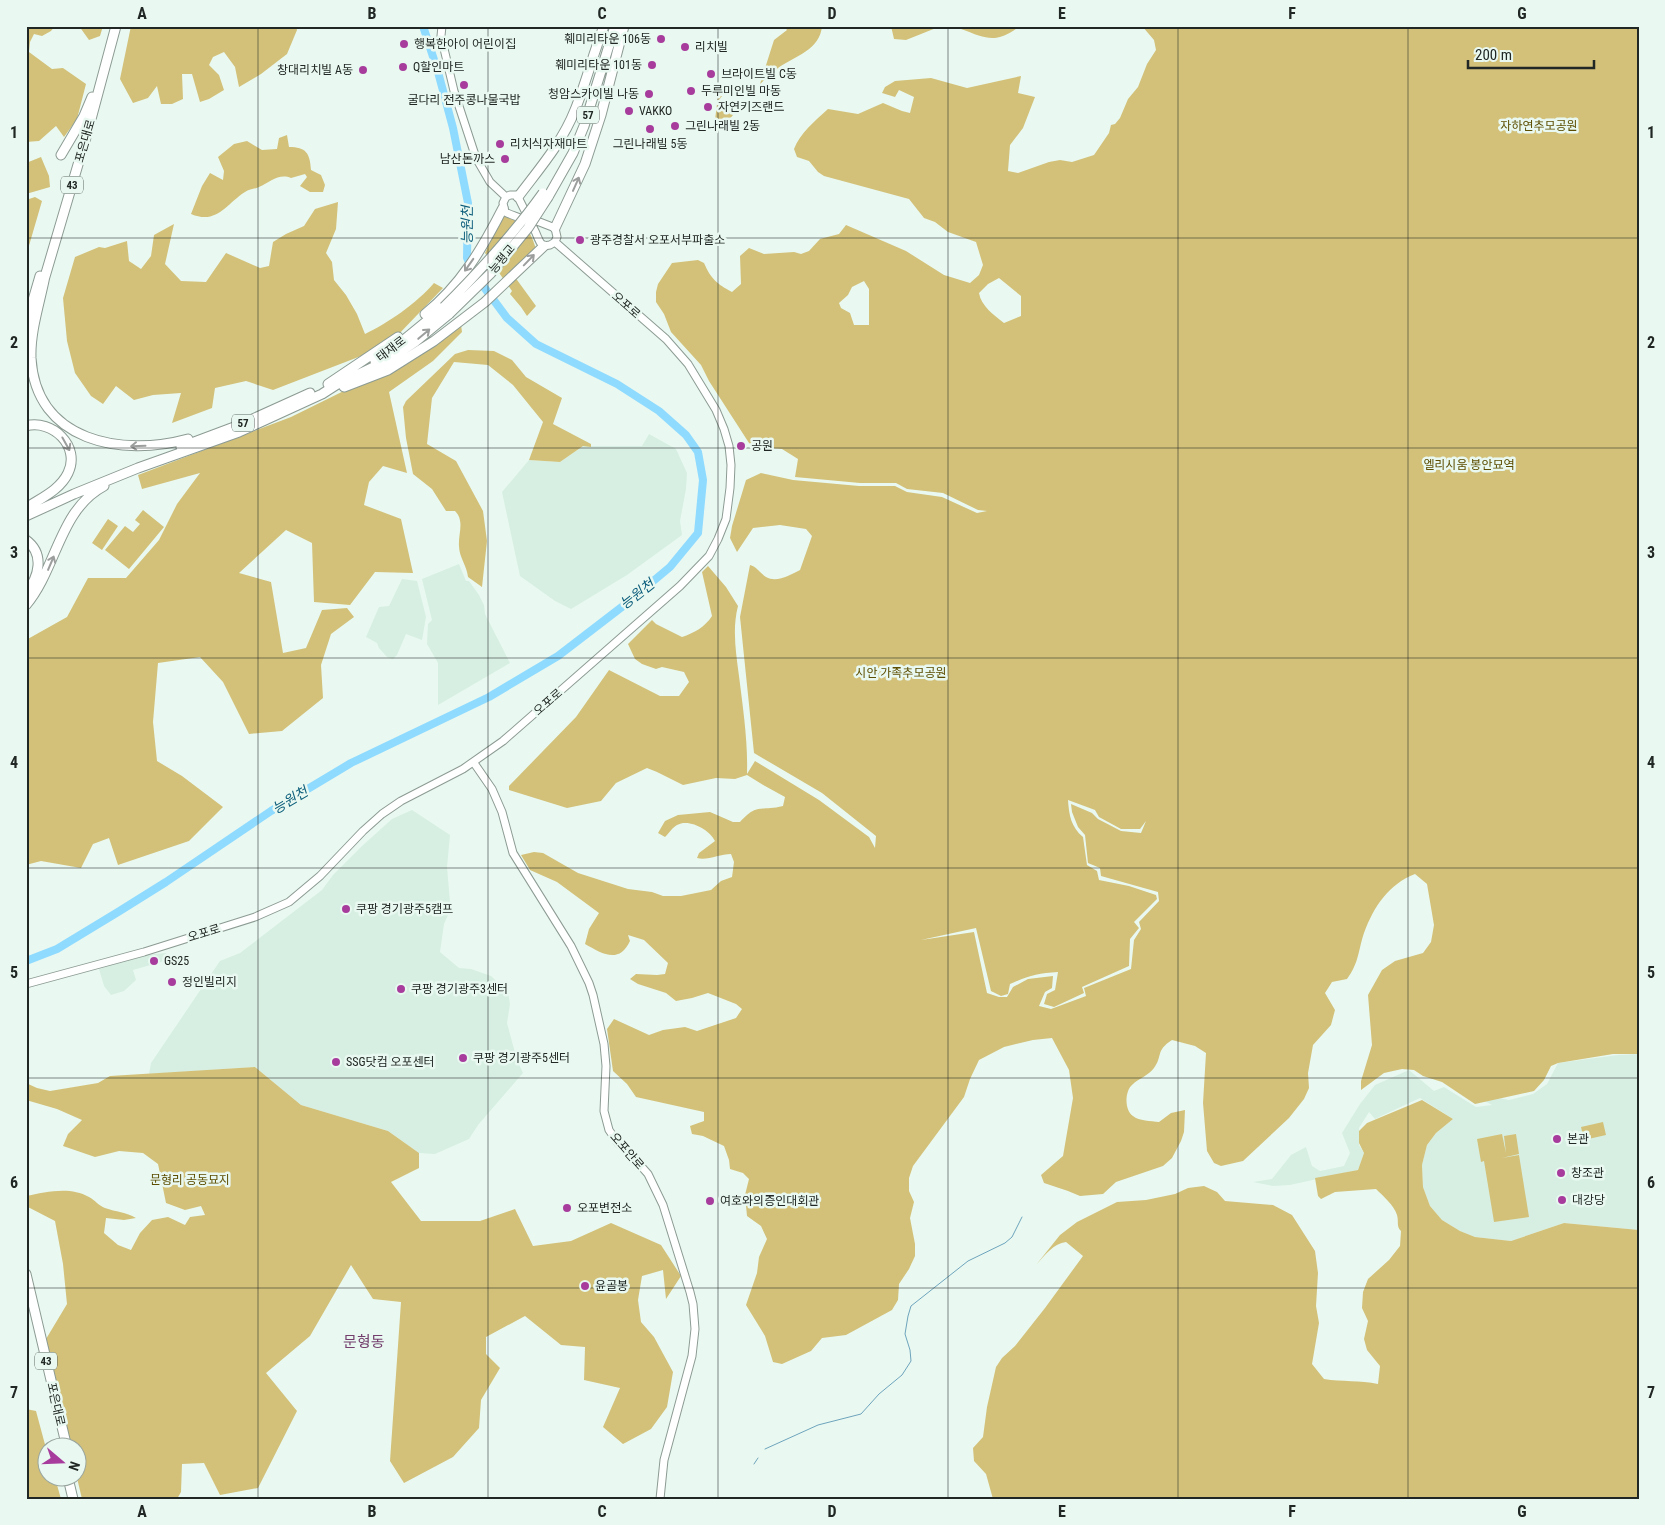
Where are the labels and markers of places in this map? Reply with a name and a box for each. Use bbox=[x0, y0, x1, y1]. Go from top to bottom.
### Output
place label: 훼미리타운 106동 bbox=[564, 32, 651, 46]
marker: 훼미리타운 106동 bbox=[655, 33, 667, 45]
place label: 행복한아이 어린이집 bbox=[414, 37, 516, 51]
marker: 행복한아이 어린이집 bbox=[398, 38, 410, 50]
place label: 리치빌 bbox=[695, 40, 728, 54]
marker: 리치빌 bbox=[679, 41, 691, 53]
place label: 훼미리타운 101동 bbox=[555, 58, 642, 72]
marker: 훼미리타운 101동 bbox=[646, 59, 658, 71]
place label: Q할인마트 bbox=[413, 60, 464, 74]
marker: Q할인마트 bbox=[397, 61, 409, 73]
place label: 창대리치빌 A동 bbox=[277, 63, 353, 77]
marker: 창대리치빌 A동 bbox=[357, 64, 369, 76]
place label: 브라이트빌 C동 bbox=[721, 67, 797, 81]
marker: 브라이트빌 C동 bbox=[705, 68, 717, 80]
marker: 굴다리 전주콩나물국밥 bbox=[458, 79, 470, 91]
place label: 두루미인빌 마동 bbox=[701, 84, 781, 98]
marker: 두루미인빌 마동 bbox=[685, 85, 697, 97]
place label: 청암스카이빌 나동 bbox=[548, 87, 639, 101]
marker: 청암스카이빌 나동 bbox=[643, 88, 655, 100]
place label: 굴다리 전주콩나물국밥 bbox=[407, 93, 521, 107]
place label: 자연키즈랜드 bbox=[718, 100, 784, 114]
marker: 자연키즈랜드 bbox=[702, 101, 714, 113]
place label: VAKKO bbox=[639, 104, 672, 118]
marker: VAKKO bbox=[623, 105, 635, 117]
place label: 그린나래빌 2동 bbox=[685, 119, 760, 133]
marker: 그린나래빌 2동 bbox=[669, 120, 681, 132]
marker: 그린나래빌 5동 bbox=[644, 123, 656, 135]
place label: 리치식자재마트 bbox=[510, 137, 587, 151]
place label: 그린나래빌 5동 bbox=[613, 137, 687, 151]
marker: 리치식자재마트 bbox=[494, 138, 506, 150]
place label: 남산돈까스 bbox=[440, 152, 495, 166]
marker: 남산돈까스 bbox=[499, 153, 511, 165]
place label: 광주경찰서 오포서부파출소 bbox=[590, 233, 725, 247]
marker: 광주경찰서 오포서부파출소 bbox=[574, 234, 586, 246]
place label: 공원 bbox=[751, 439, 773, 453]
marker: 공원 bbox=[735, 440, 747, 452]
place label: 쿠팡 경기광주5캠프 bbox=[356, 902, 453, 916]
marker: 쿠팡 경기광주5캠프 bbox=[340, 903, 352, 915]
place label: GS25 bbox=[164, 954, 189, 968]
marker: GS25 bbox=[148, 955, 160, 967]
place label: 정인빌리지 bbox=[182, 975, 237, 989]
marker: 정인빌리지 bbox=[166, 976, 178, 988]
place label: 쿠팡 경기광주3센터 bbox=[411, 982, 508, 996]
marker: 쿠팡 경기광주3센터 bbox=[395, 983, 407, 995]
place label: 쿠팡 경기광주5센터 bbox=[473, 1051, 570, 1065]
marker: 쿠팡 경기광주5센터 bbox=[457, 1052, 469, 1064]
place label: SSG닷컴 오포센터 bbox=[346, 1055, 435, 1069]
marker: SSG닷컴 오포센터 bbox=[330, 1056, 342, 1068]
place label: 본관 bbox=[1567, 1132, 1589, 1146]
marker: 본관 bbox=[1551, 1133, 1563, 1145]
place label: 창조관 bbox=[1571, 1166, 1604, 1180]
marker: 창조관 bbox=[1555, 1167, 1567, 1179]
place label: 대강당 bbox=[1572, 1193, 1605, 1207]
place label: 여호와의증인대회관 bbox=[720, 1194, 819, 1208]
marker: 대강당 bbox=[1556, 1194, 1568, 1206]
marker: 여호와의증인대회관 bbox=[704, 1195, 716, 1207]
place label: 오포변전소 bbox=[577, 1201, 632, 1215]
marker: 오포변전소 bbox=[561, 1202, 573, 1214]
place label: 윤골봉 bbox=[595, 1279, 628, 1293]
marker: 윤골봉 bbox=[579, 1280, 591, 1292]

